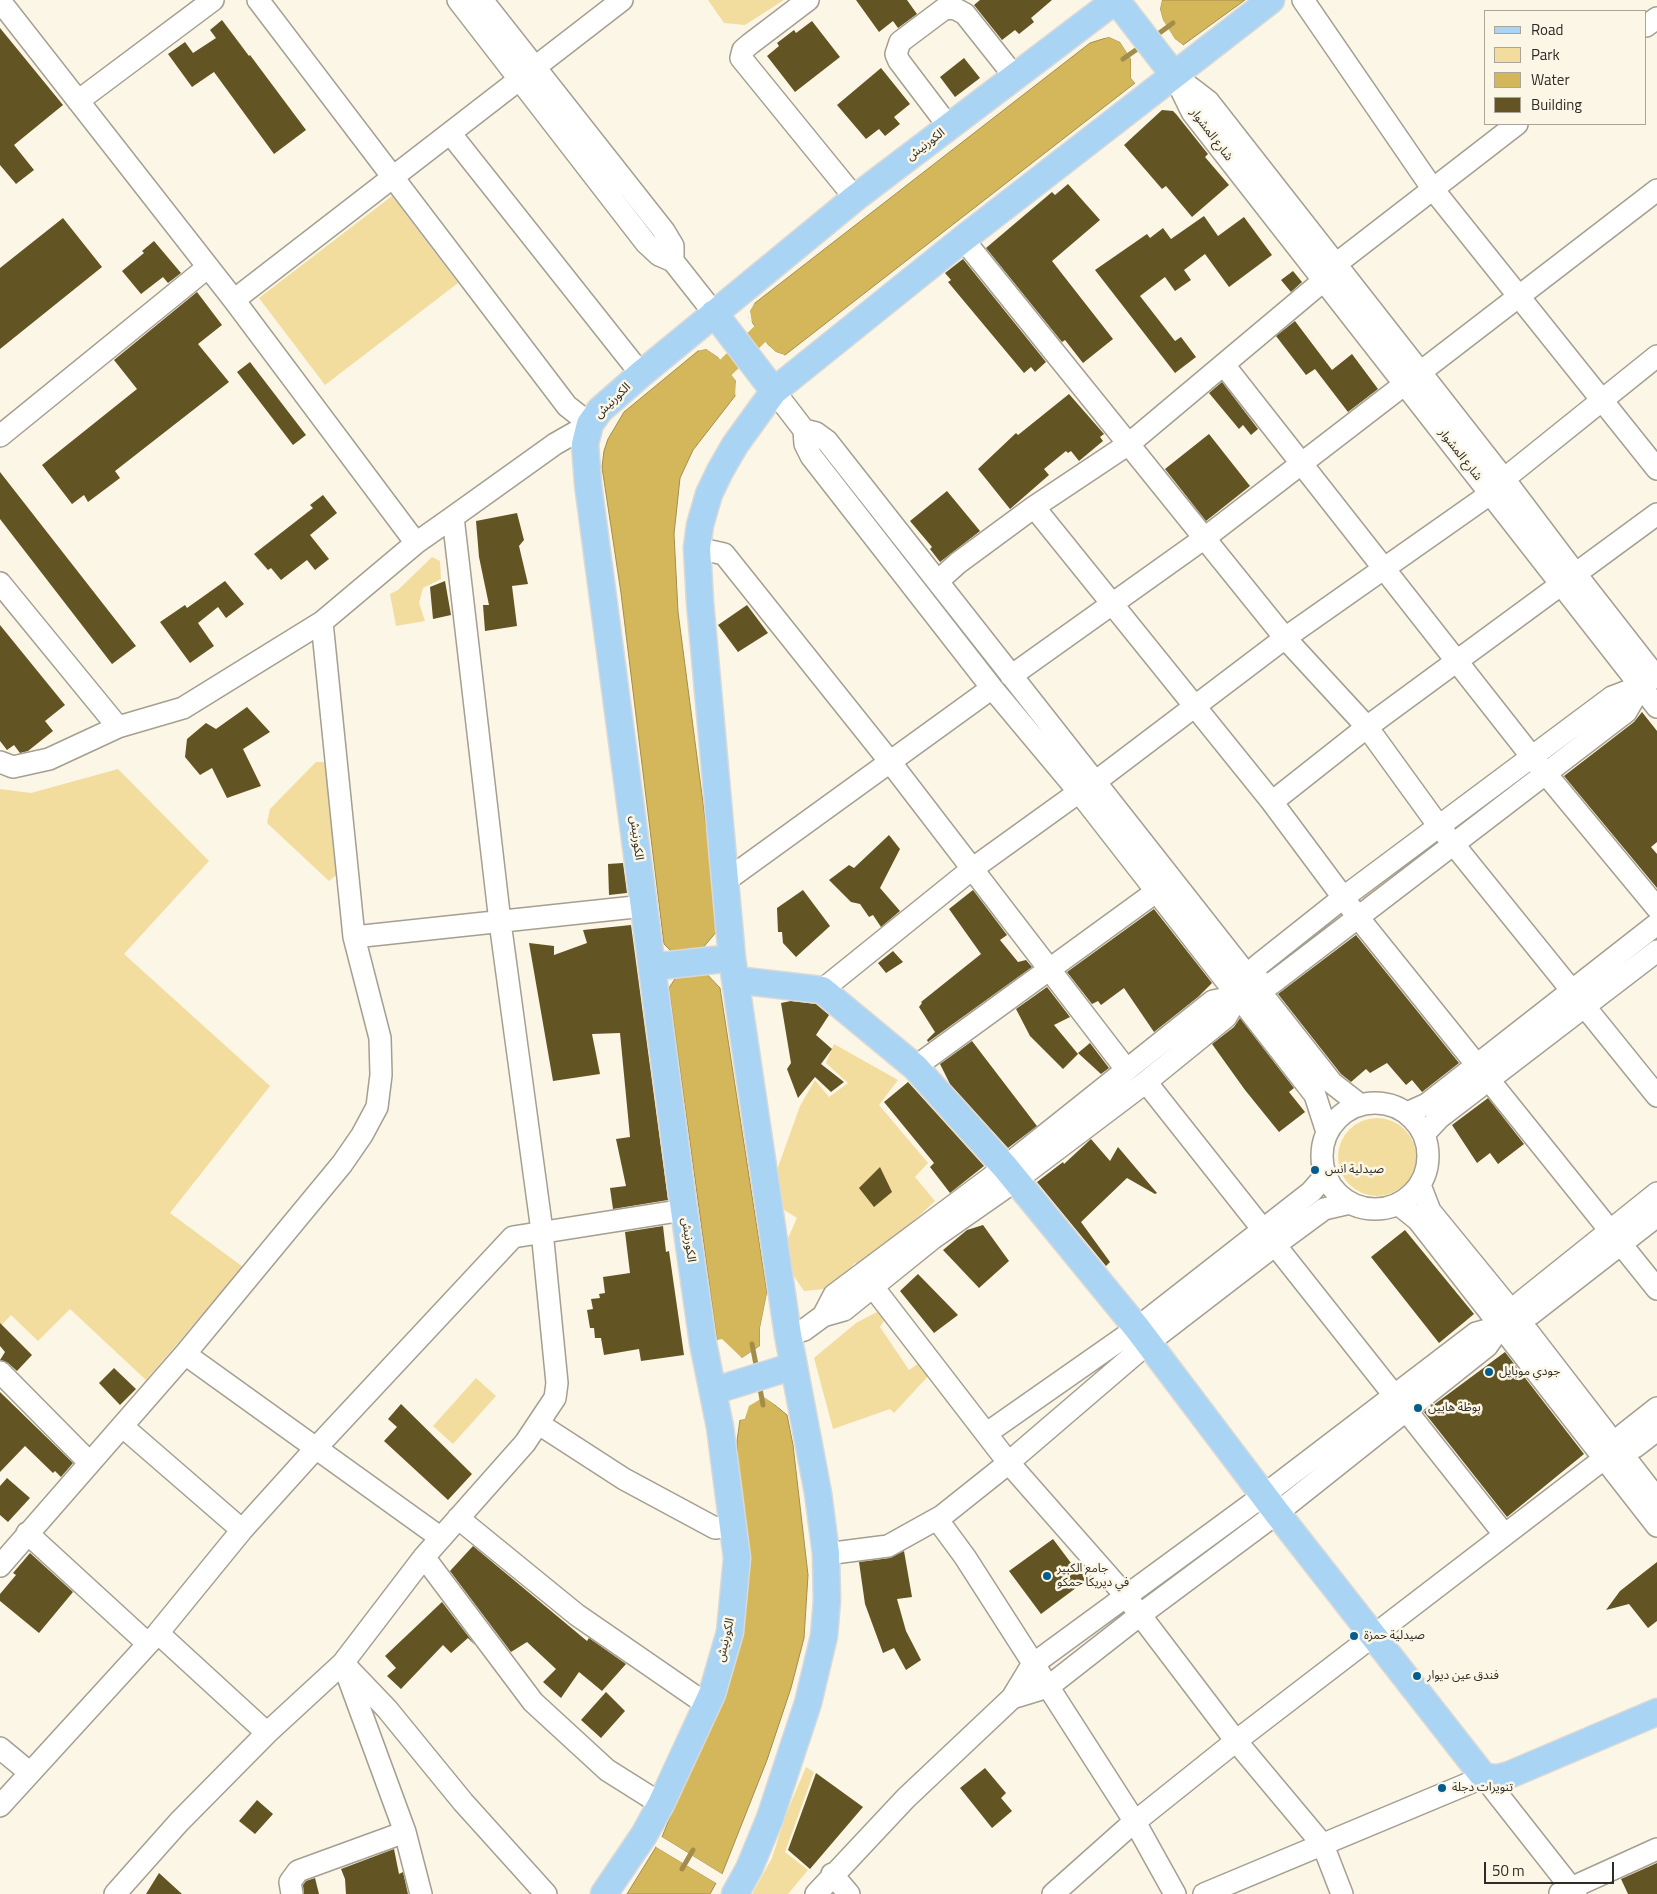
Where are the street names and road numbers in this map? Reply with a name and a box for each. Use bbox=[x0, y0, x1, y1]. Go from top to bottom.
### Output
street label: شارع المشوار bbox=[1187, 106, 1235, 164]
street label: الكورنيش bbox=[904, 126, 948, 164]
street label: الكورنيش bbox=[592, 380, 634, 422]
street label: شارع المشوار bbox=[1435, 426, 1485, 484]
street label: الكورنيش bbox=[626, 815, 646, 861]
street label: الكورنيش bbox=[678, 1217, 698, 1263]
street label: الكورنيش bbox=[714, 1617, 738, 1663]

